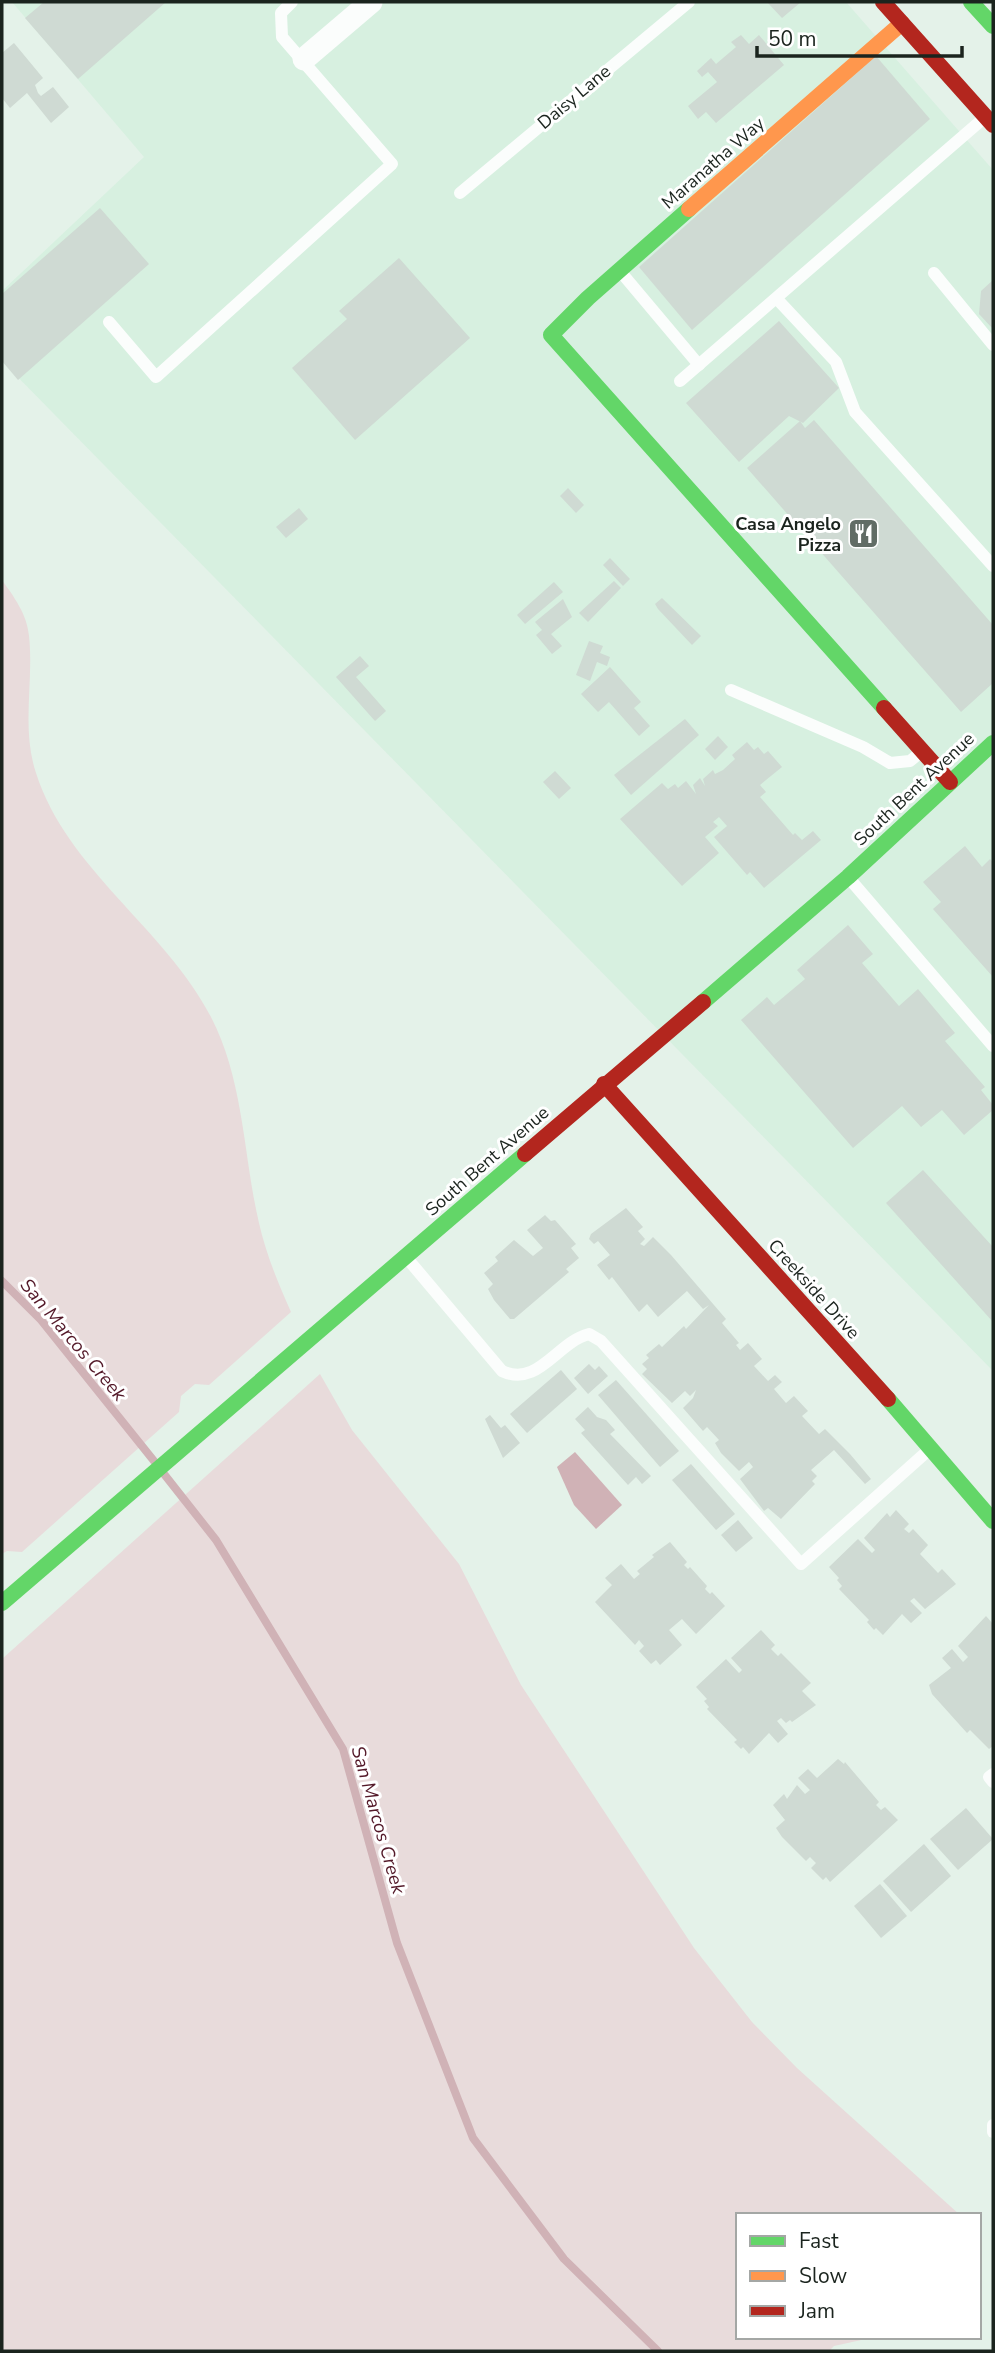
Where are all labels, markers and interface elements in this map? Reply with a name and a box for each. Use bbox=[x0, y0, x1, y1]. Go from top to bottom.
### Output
scale bar bbox=[757, 14, 962, 58]
text: 50 m bbox=[768, 25, 817, 53]
street label: Daisy Lane bbox=[532, 59, 616, 135]
street label: Maranatha Way bbox=[657, 111, 770, 214]
place label: Casa Angelo Pizza bbox=[735, 512, 841, 557]
restaurant icon: Casa Angelo Pizza bbox=[847, 517, 881, 551]
street label: South Bent Avenue bbox=[849, 727, 979, 851]
street label: South Bent Avenue bbox=[420, 1101, 554, 1221]
street label: Creekside Drive bbox=[763, 1234, 865, 1344]
water label: San Marcos Creek bbox=[14, 1273, 132, 1407]
water label: San Marcos Creek bbox=[344, 1743, 412, 1898]
legend bbox=[736, 2213, 981, 2339]
text: Fast bbox=[799, 2227, 839, 2255]
text: Slow bbox=[799, 2262, 848, 2290]
text: Jam bbox=[798, 2297, 835, 2325]

